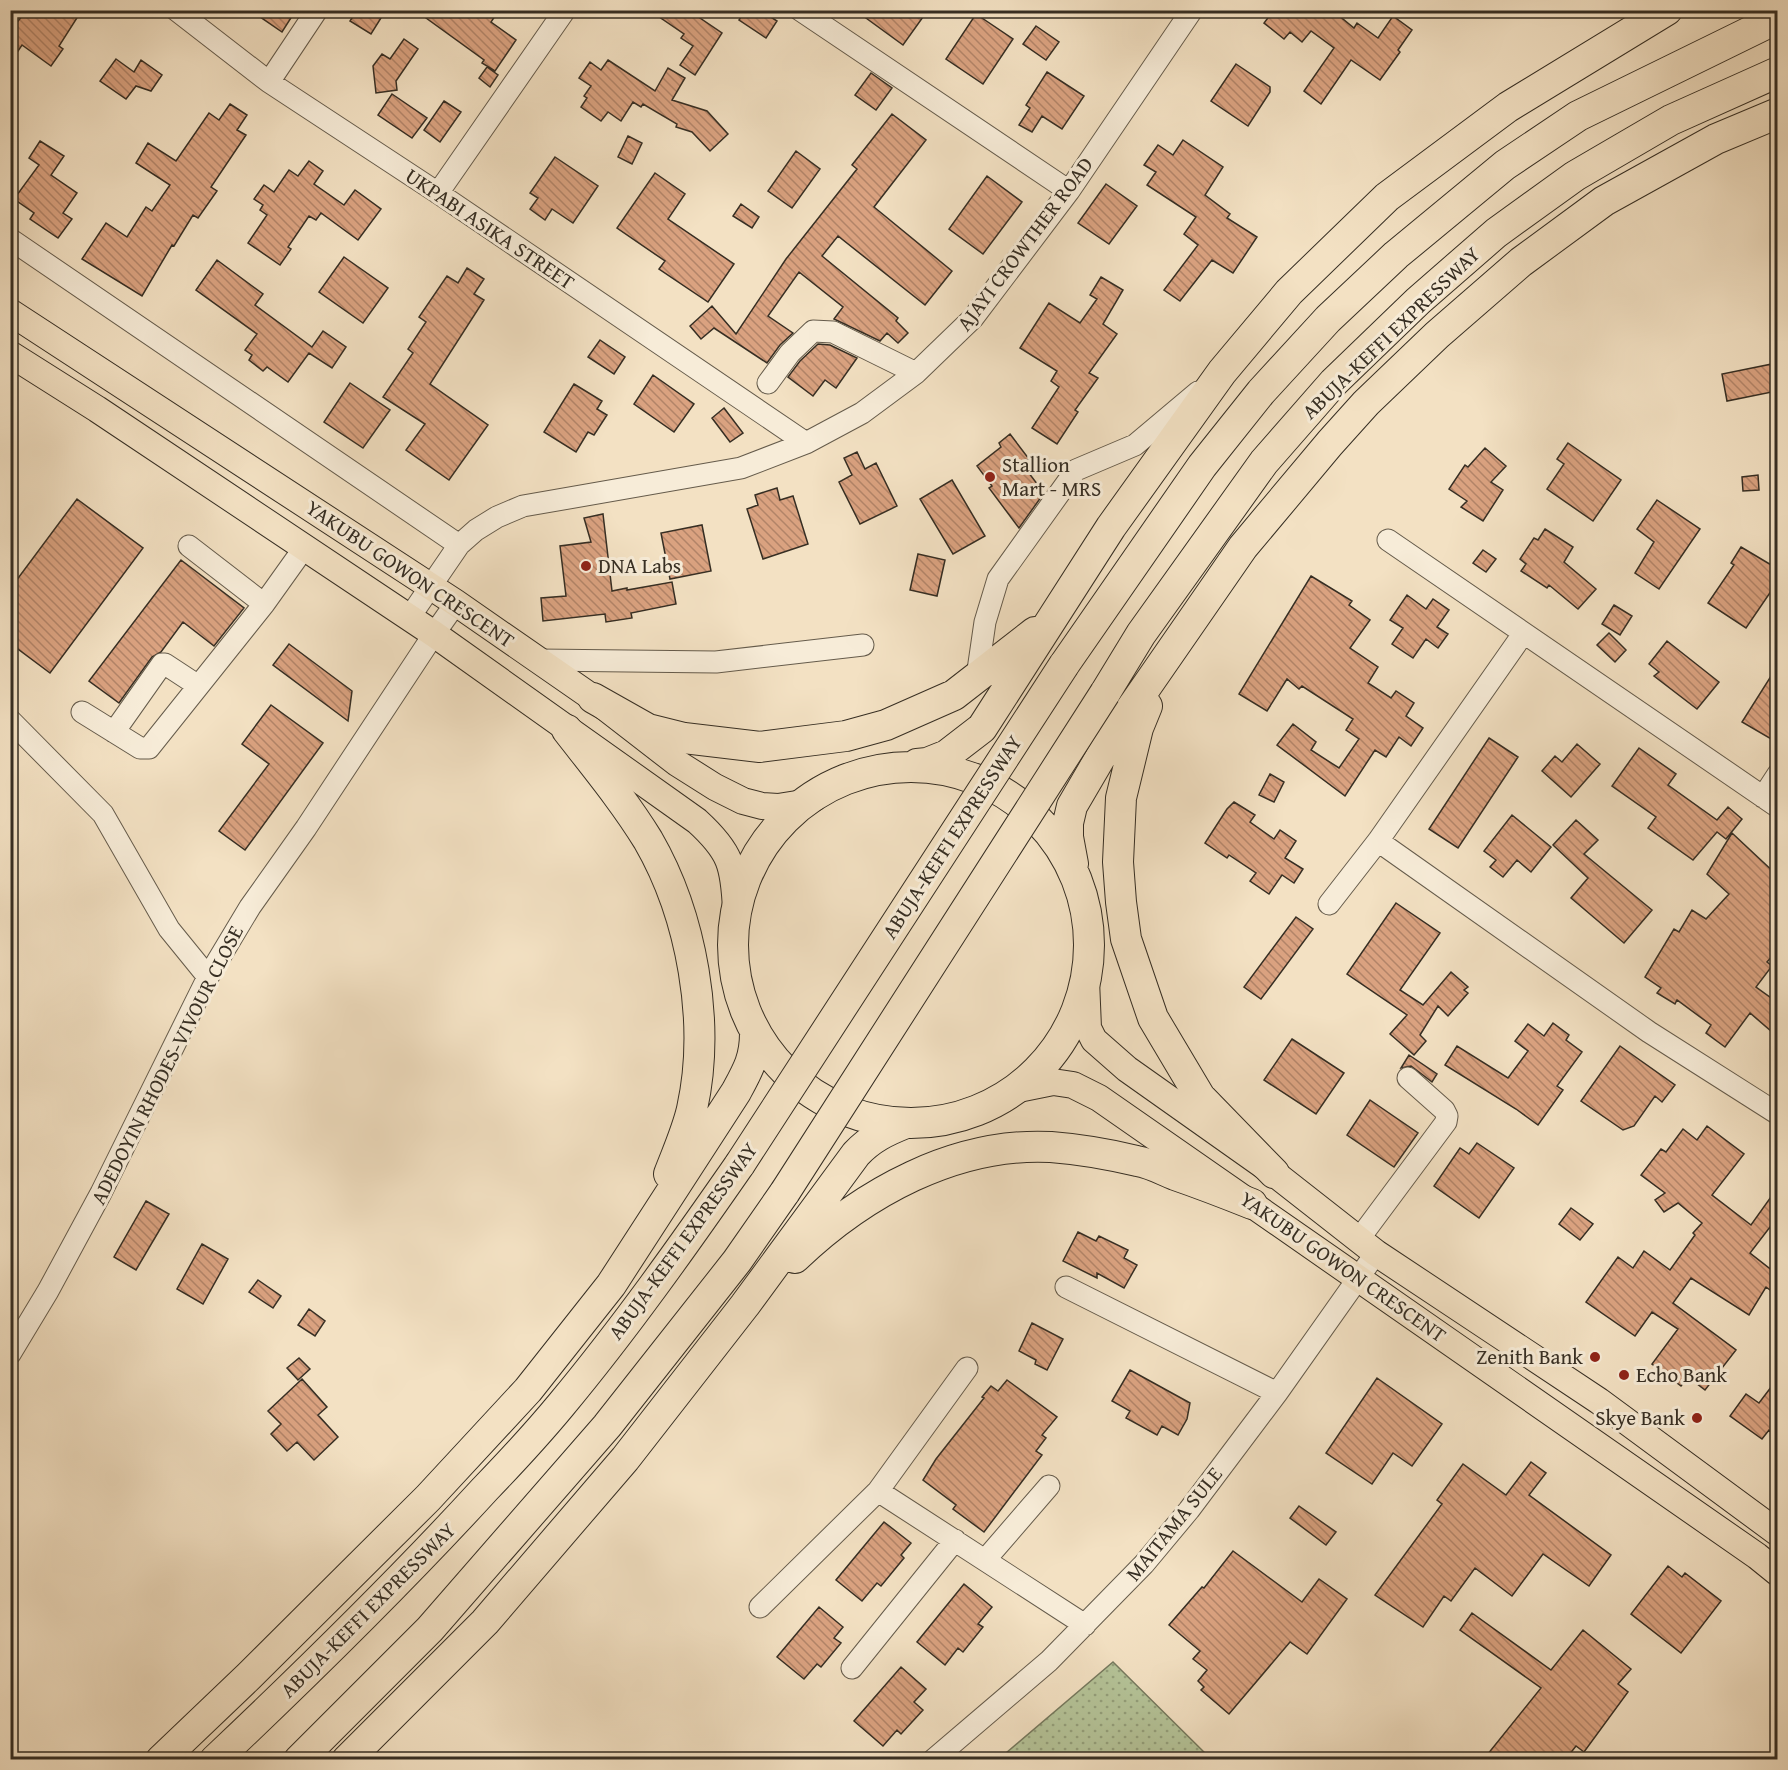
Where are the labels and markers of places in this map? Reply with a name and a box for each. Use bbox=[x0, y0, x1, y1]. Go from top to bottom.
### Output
place label: Stallion Mart - MRS bbox=[1002, 449, 1101, 504]
marker: Stallion Mart - MRS bbox=[983, 470, 997, 484]
place label: DNA Labs bbox=[598, 550, 681, 581]
marker: DNA Labs bbox=[579, 559, 593, 573]
place label: Zenith Bank bbox=[1476, 1341, 1583, 1372]
marker: Zenith Bank bbox=[1588, 1350, 1602, 1364]
place label: Echo Bank bbox=[1636, 1359, 1727, 1390]
marker: Echo Bank bbox=[1617, 1368, 1631, 1382]
place label: Skye Bank bbox=[1595, 1402, 1685, 1433]
marker: Skye Bank bbox=[1690, 1411, 1704, 1425]

